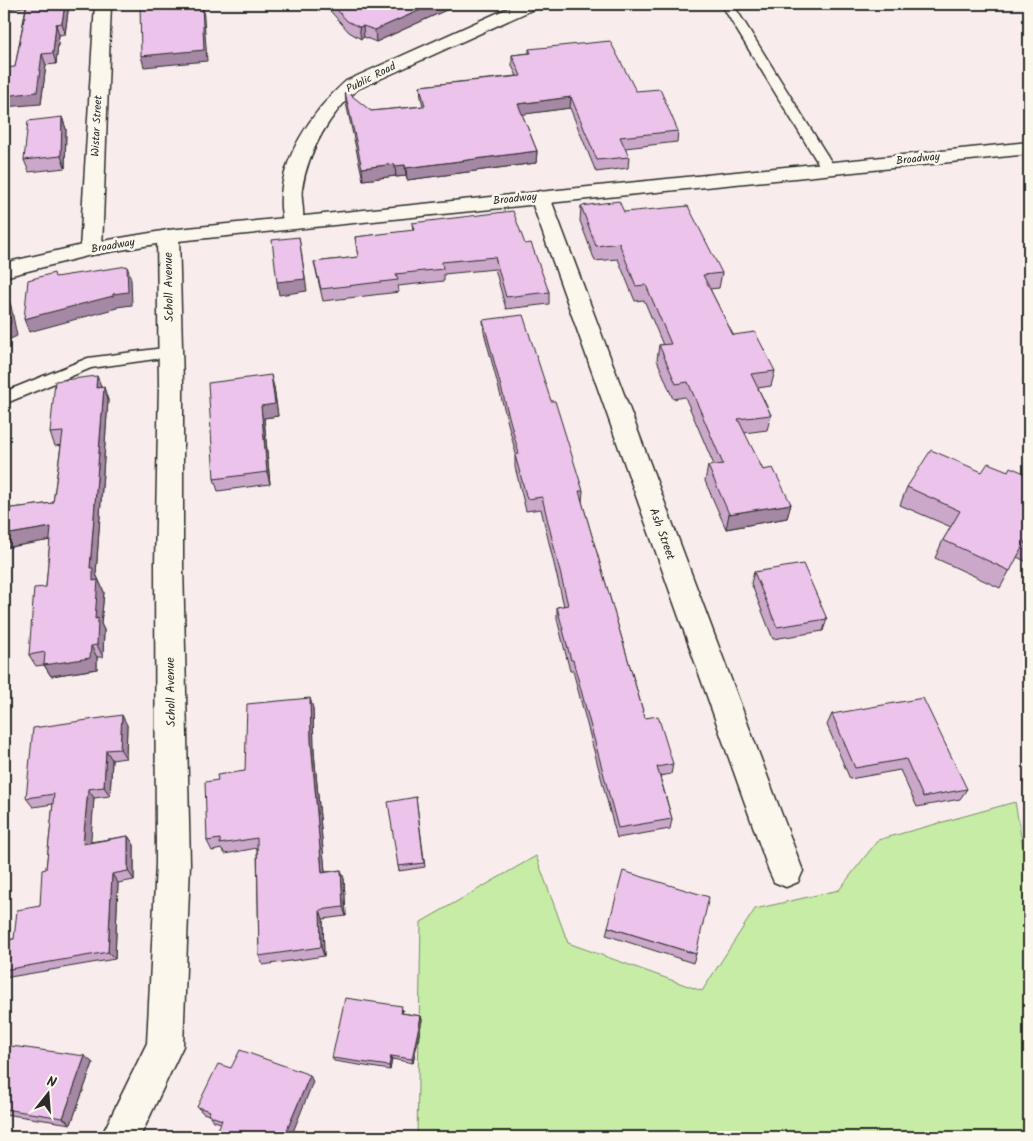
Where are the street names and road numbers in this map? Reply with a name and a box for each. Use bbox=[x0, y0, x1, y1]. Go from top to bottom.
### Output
street label: Public Road bbox=[343, 58, 399, 98]
street label: Wistar Street bbox=[86, 94, 108, 157]
street label: Broadway bbox=[895, 148, 942, 170]
street label: Broadway bbox=[492, 188, 539, 210]
street label: Broadway bbox=[90, 233, 137, 259]
street label: Scholl Avenue bbox=[159, 251, 179, 322]
street label: Ash Street bbox=[644, 505, 680, 563]
street label: Scholl Avenue bbox=[161, 656, 181, 727]

